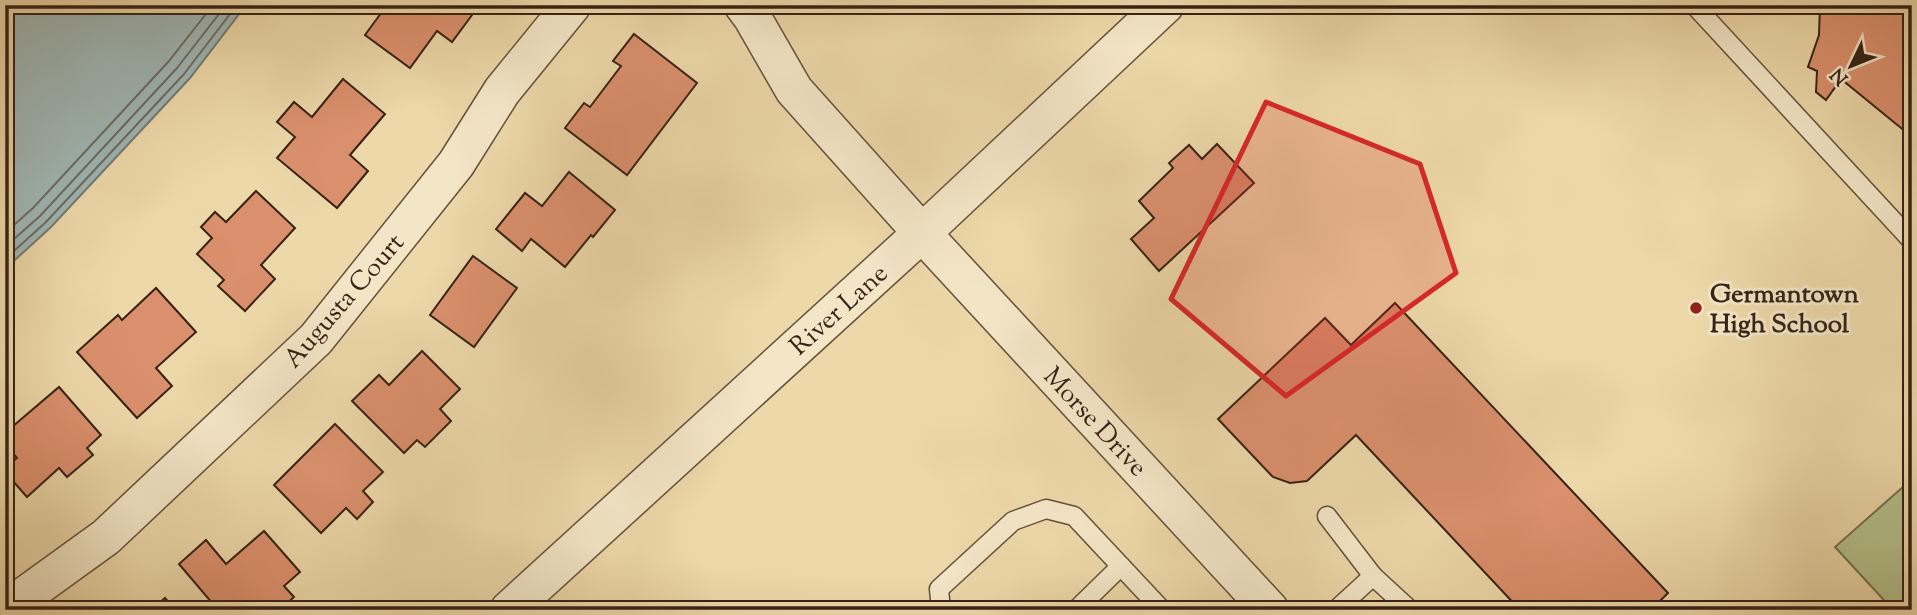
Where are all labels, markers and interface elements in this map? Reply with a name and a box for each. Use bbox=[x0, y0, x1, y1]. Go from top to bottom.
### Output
north arrow bbox=[1815, 32, 1885, 102]
text: N bbox=[1825, 61, 1855, 91]
street label: Augusta Court bbox=[276, 226, 414, 377]
street label: River Lane bbox=[782, 257, 897, 365]
place label: Germantown High School bbox=[1710, 277, 1860, 344]
marker: Germantown High School bbox=[1688, 300, 1704, 316]
street label: Morse Drive bbox=[1034, 360, 1155, 486]

